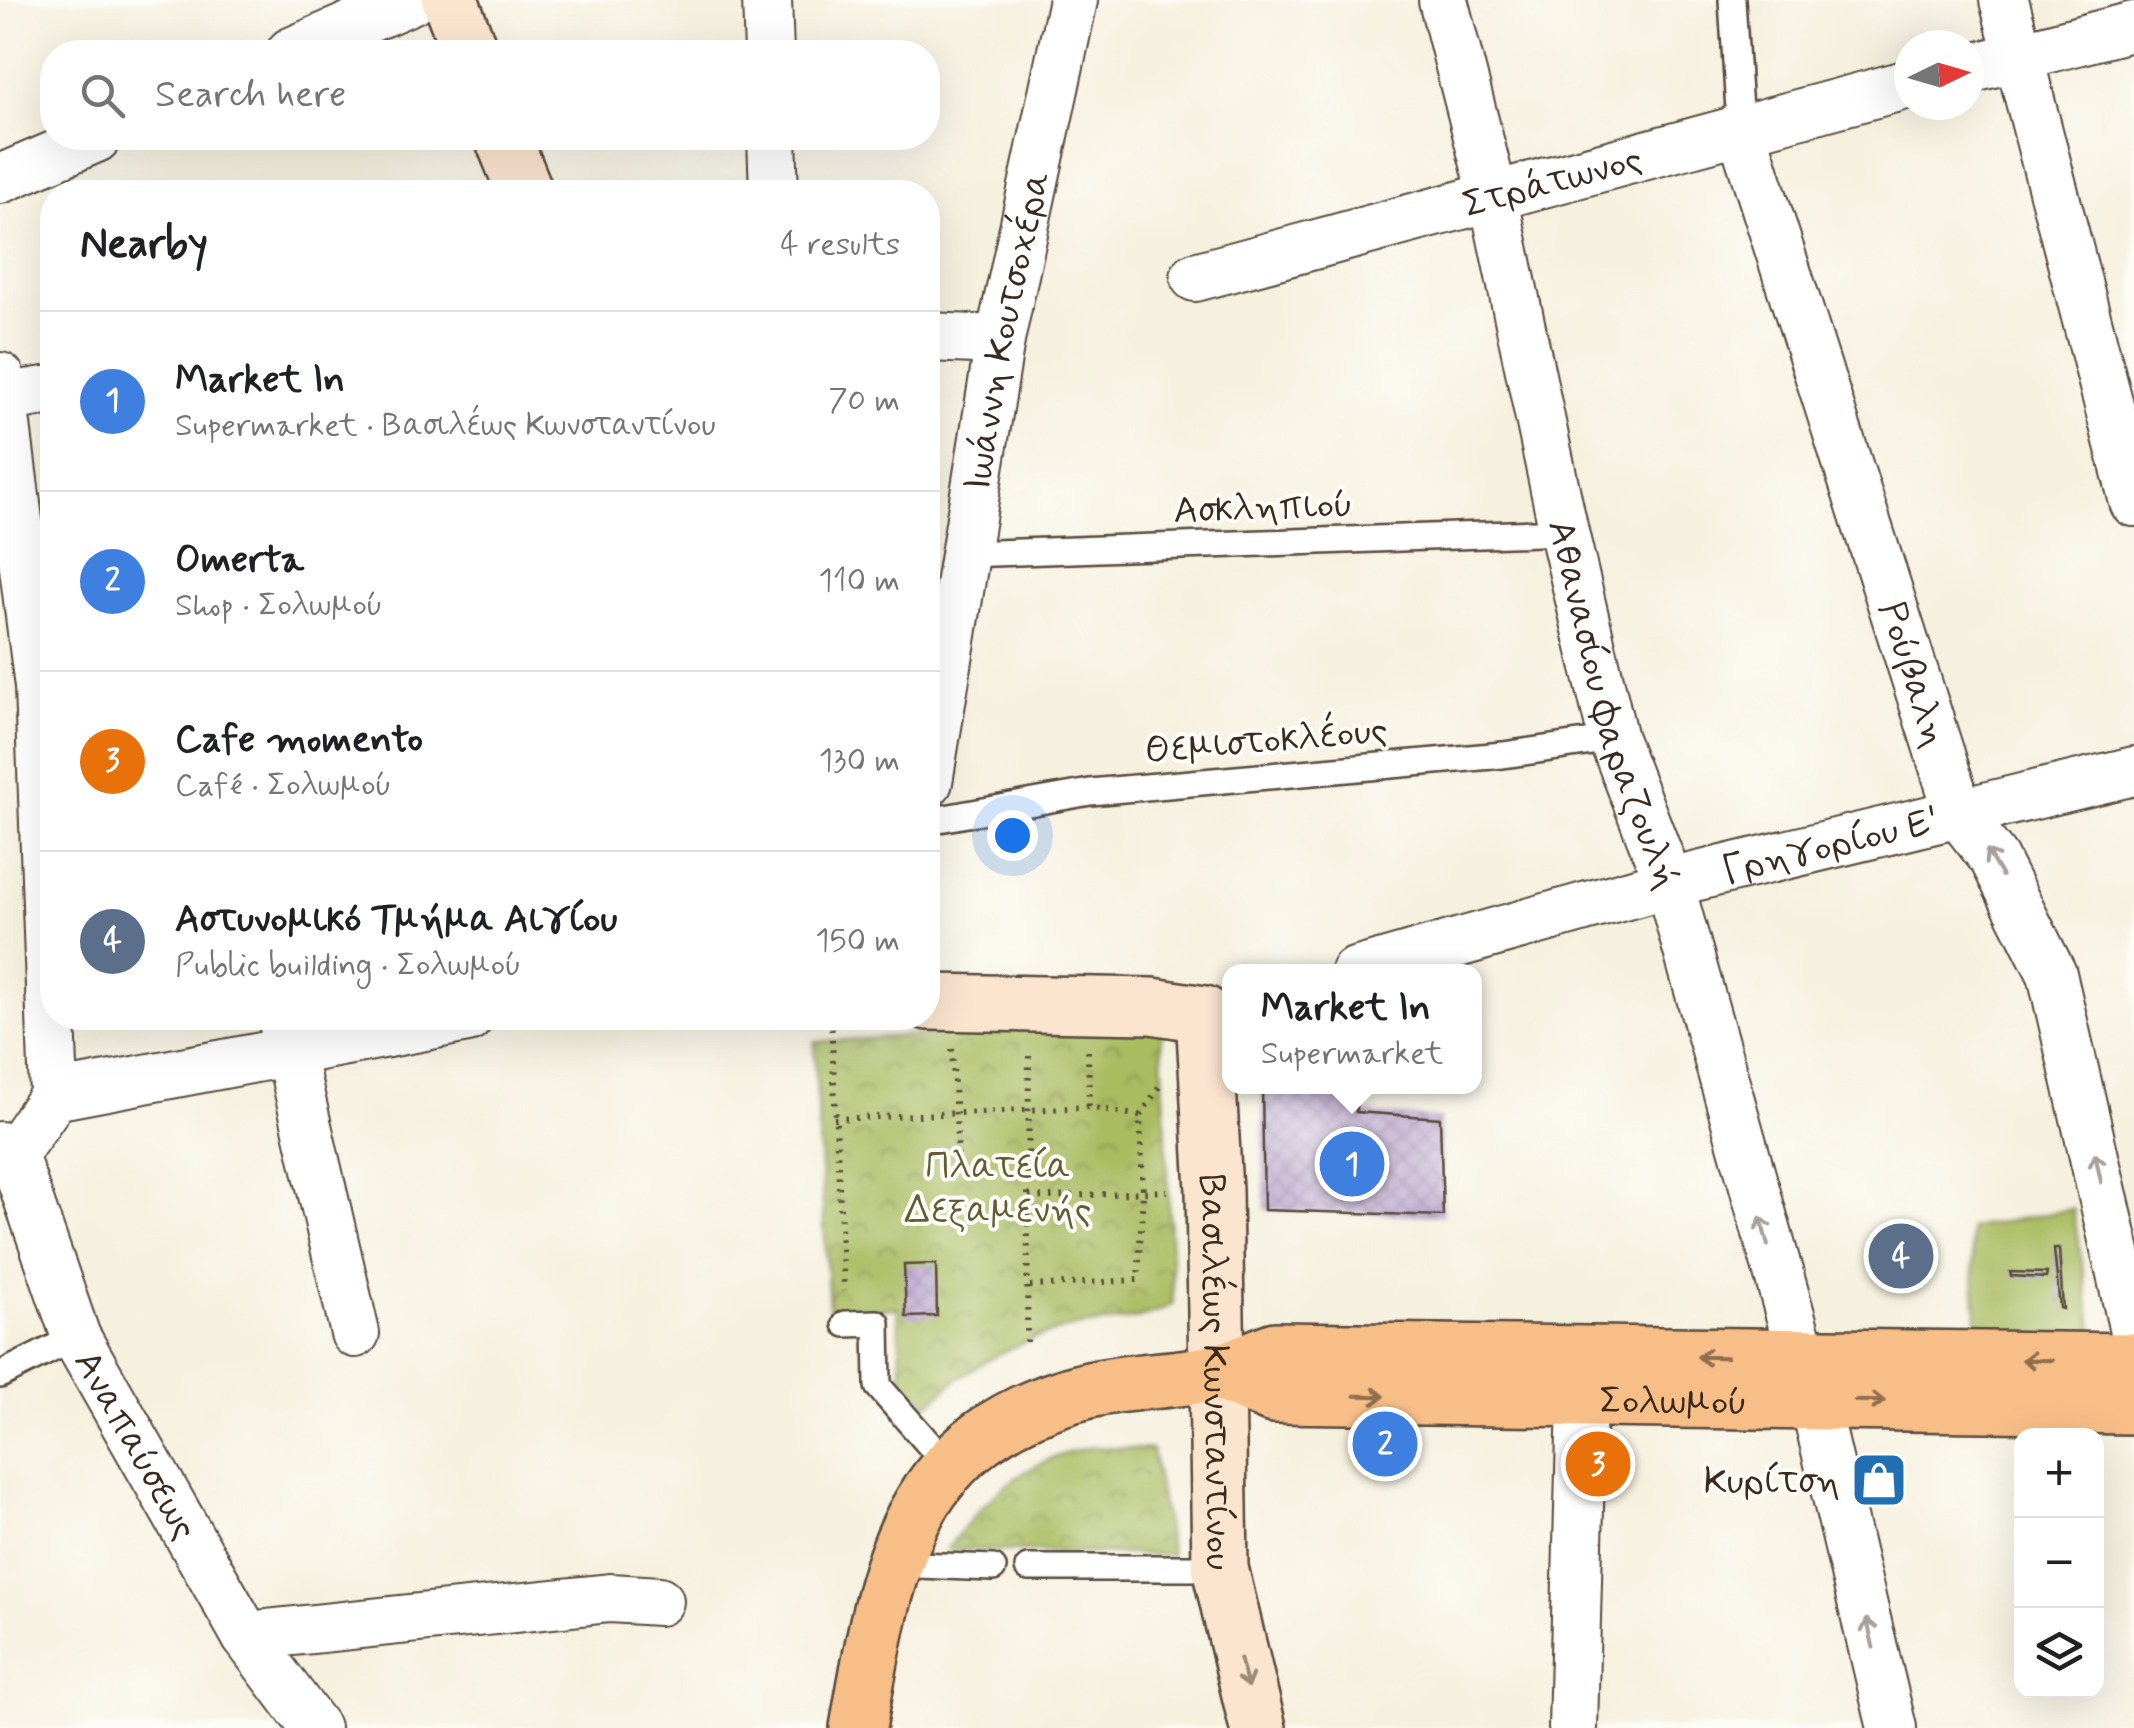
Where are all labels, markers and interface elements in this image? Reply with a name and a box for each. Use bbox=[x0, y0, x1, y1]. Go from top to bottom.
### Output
north arrow bbox=[1894, 30, 1984, 120]
search box bbox=[40, 40, 940, 150]
icon: search bbox=[75, 68, 130, 123]
text: Search here bbox=[155, 71, 346, 120]
street label: Στράτωνος bbox=[1458, 135, 1648, 230]
street label: Ιωάννη Κουτσοχέρα bbox=[954, 167, 1063, 495]
text: Nearby bbox=[80, 218, 208, 273]
text: 4 results bbox=[780, 224, 900, 266]
text: Market In bbox=[175, 356, 345, 405]
text: 1 bbox=[105, 380, 120, 422]
text: 70 m bbox=[828, 380, 900, 422]
text: Supermarket · Βασιλέως Κωνσταντίνου bbox=[175, 405, 716, 447]
street label: Ασκληπιού bbox=[1172, 481, 1354, 536]
street label: Αθανασίου Φαραζουλή bbox=[1535, 515, 1691, 896]
text: Omerta bbox=[175, 536, 304, 585]
text: 2 bbox=[105, 560, 120, 602]
text: 110 m bbox=[819, 560, 900, 602]
text: Shop · Σολωμού bbox=[175, 585, 383, 627]
street label: Ρούβαλη bbox=[1866, 596, 1958, 753]
street label: Θεμιστοκλέους bbox=[1143, 705, 1390, 777]
text: Cafe momento bbox=[175, 716, 423, 765]
text: 3 bbox=[105, 740, 120, 782]
text: 130 m bbox=[819, 740, 900, 782]
text: Café · Σολωμού bbox=[175, 765, 392, 807]
street label: Γρηγορίου Ε' bbox=[1717, 797, 1944, 896]
your location bbox=[987, 810, 1038, 861]
one-way arrow bbox=[1984, 849, 2004, 877]
text: Αστυνομικό Τμήμα Αιγίου bbox=[175, 896, 617, 945]
text: 4 bbox=[103, 920, 122, 962]
text: 150 m bbox=[815, 920, 900, 962]
text: Public building · Σολωμού bbox=[175, 945, 521, 987]
popup bbox=[1222, 964, 1482, 1094]
text: Market In bbox=[1261, 984, 1431, 1033]
text: Supermarket bbox=[1261, 1033, 1443, 1075]
pin: 1 bbox=[1320, 1126, 1384, 1202]
park label: Πλατεία Δεξαμενής bbox=[905, 1143, 1091, 1236]
one-way arrow bbox=[2088, 1153, 2106, 1185]
street label: Βασιλέως Κωνσταντίνου bbox=[1186, 1173, 1242, 1571]
one-way arrow bbox=[1754, 1215, 1773, 1247]
pin: 4 bbox=[1868, 1218, 1934, 1294]
street label: Αναπαύσεως bbox=[62, 1342, 208, 1549]
one-way arrow bbox=[1696, 1348, 1728, 1366]
one-way arrow bbox=[2021, 1350, 2054, 1370]
street label: Σολωμού bbox=[1599, 1377, 1748, 1428]
one-way arrow bbox=[1354, 1386, 1386, 1406]
one-way arrow bbox=[1854, 1392, 1886, 1410]
pin: 2 bbox=[1352, 1406, 1418, 1482]
pin: 3 bbox=[1566, 1426, 1630, 1502]
map controls bbox=[2014, 1428, 2104, 1698]
button: + bbox=[2014, 1428, 2104, 1518]
shop icon: Κυρίτση bbox=[1849, 1450, 1909, 1510]
place label: Κυρίτση bbox=[1704, 1458, 1840, 1507]
button: − bbox=[2014, 1518, 2104, 1608]
button: layers bbox=[2014, 1608, 2104, 1698]
one-way arrow bbox=[1859, 1618, 1878, 1649]
one-way arrow bbox=[1235, 1657, 1254, 1688]

